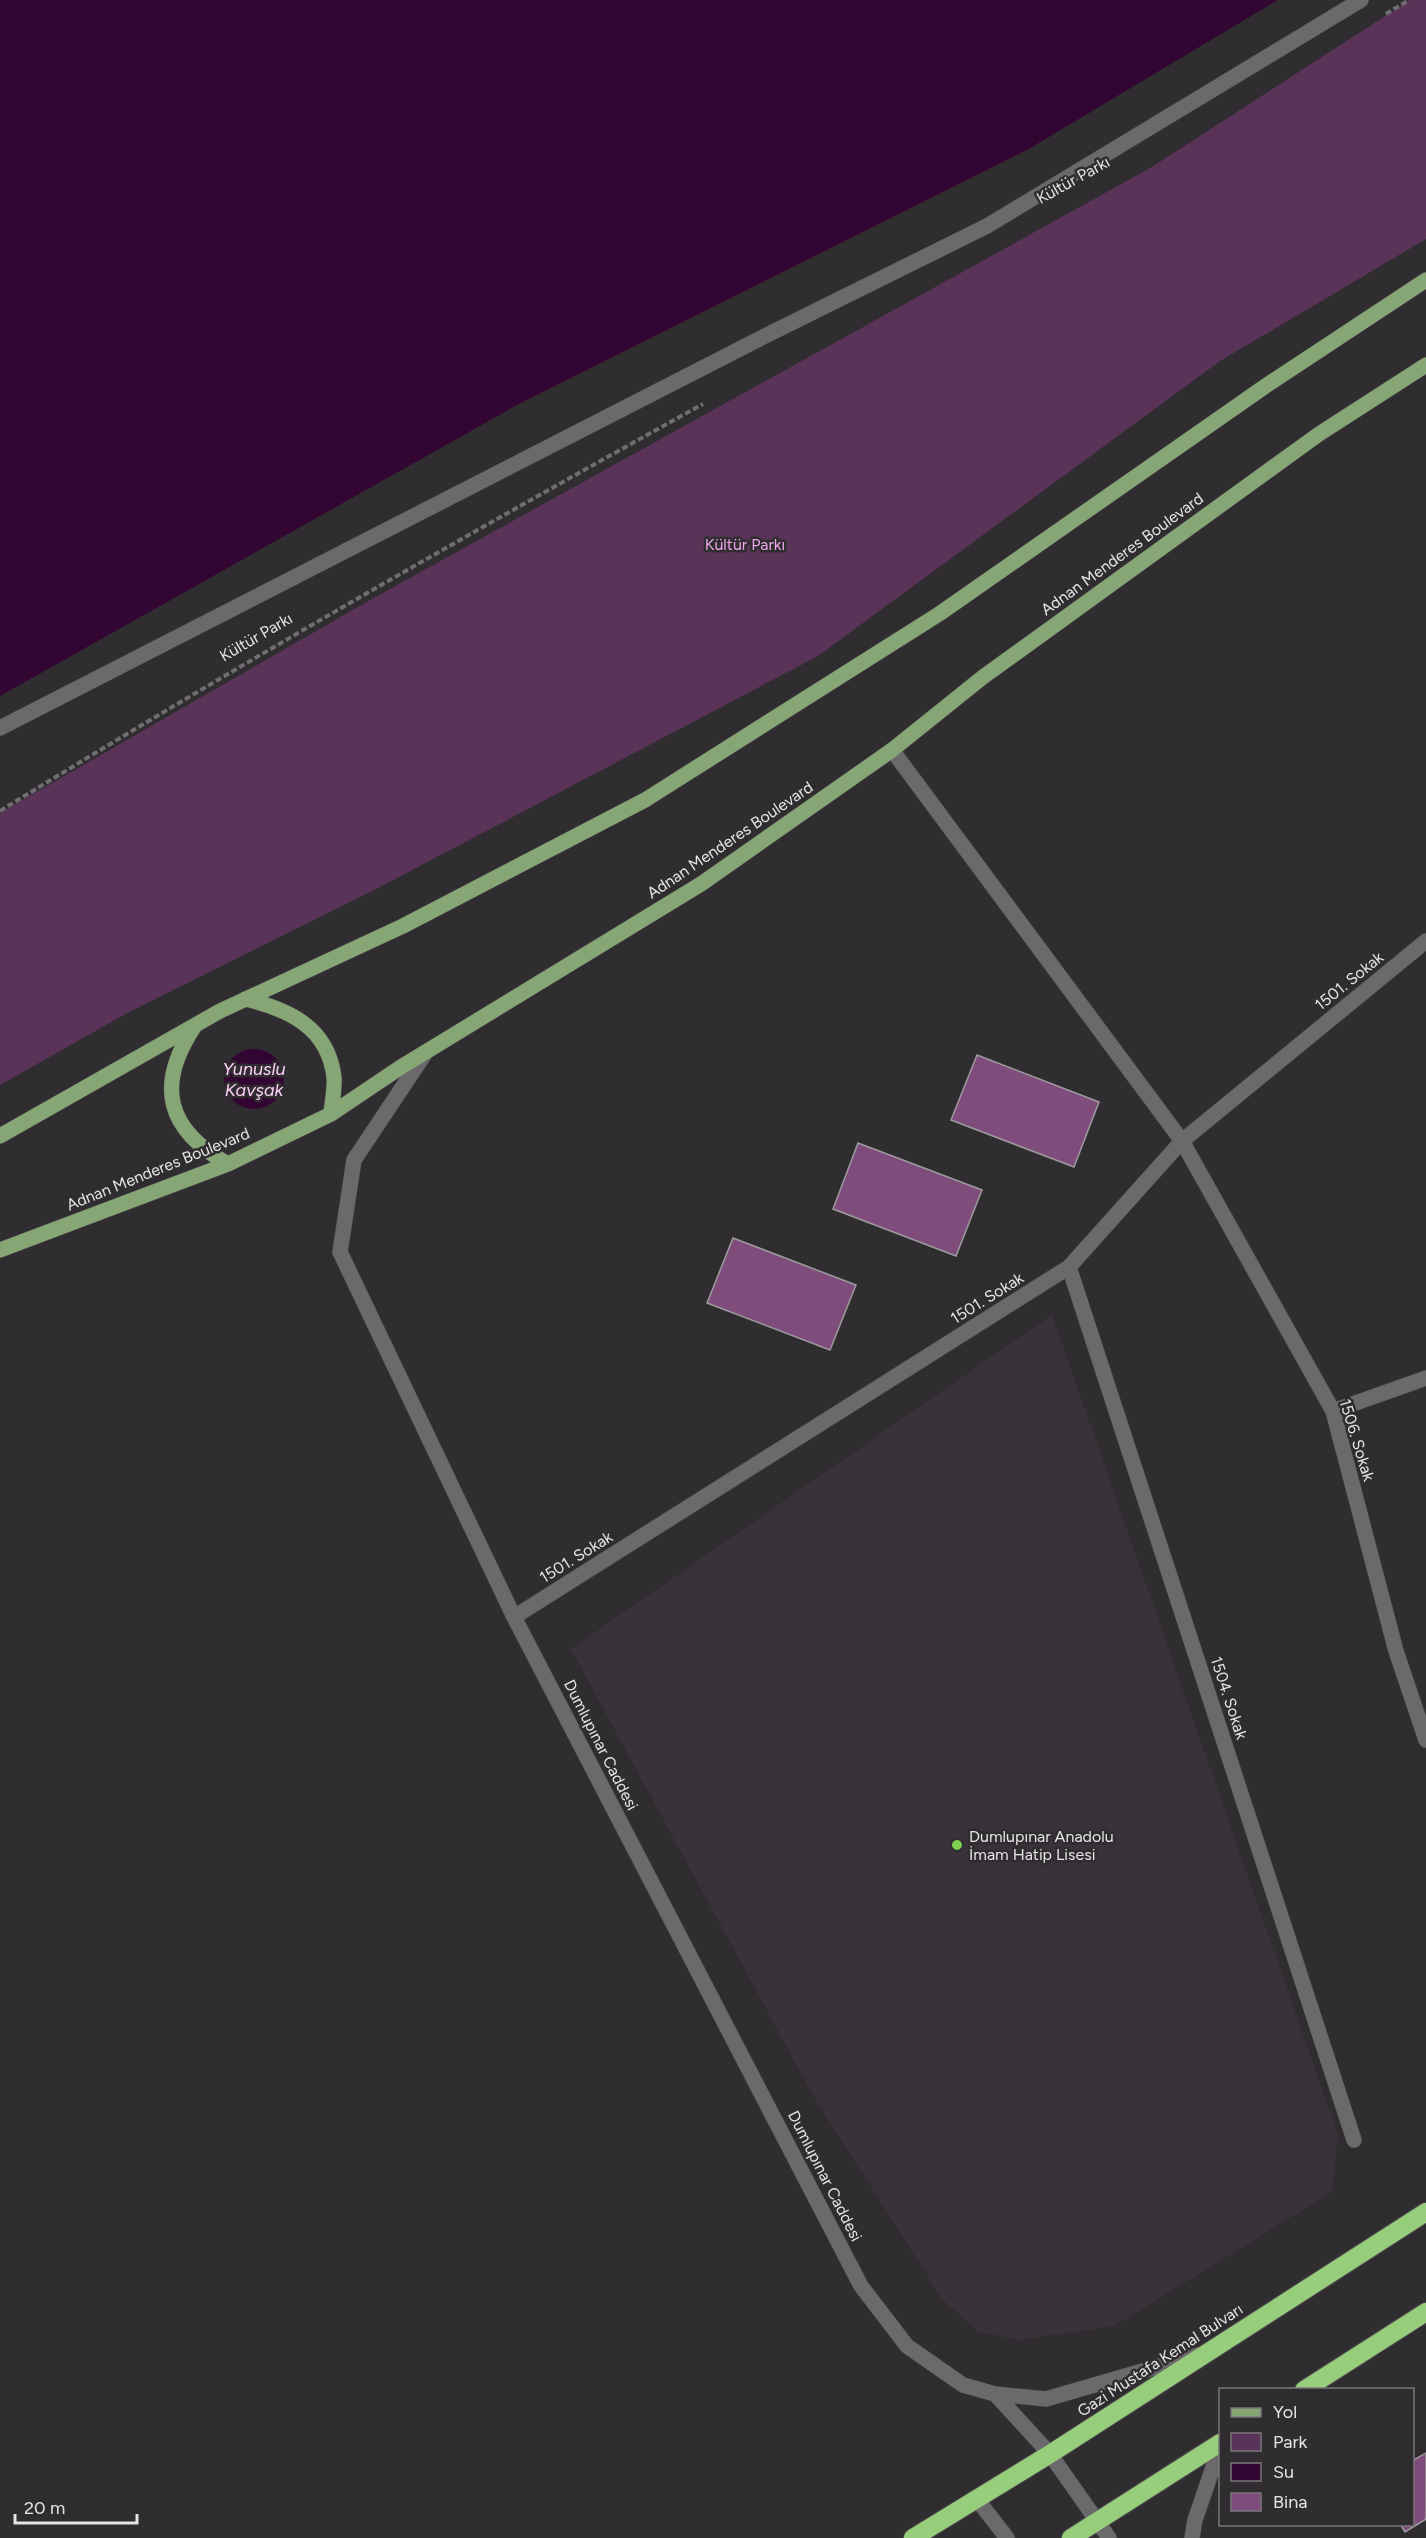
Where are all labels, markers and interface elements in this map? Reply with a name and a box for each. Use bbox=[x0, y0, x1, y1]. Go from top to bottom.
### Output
street label: Kültür Parkı bbox=[1033, 152, 1113, 208]
street label: Adnan Menderes Boulevard bbox=[1037, 489, 1207, 619]
park label: Kültür Parkı bbox=[705, 535, 785, 554]
street label: Kültür Parkı bbox=[216, 609, 296, 665]
street label: Adnan Menderes Boulevard bbox=[643, 777, 817, 903]
street label: 1501. Sokak bbox=[1311, 947, 1387, 1014]
water label: Yunuslu Kavşak bbox=[223, 1058, 286, 1101]
street label: Adnan Menderes Boulevard bbox=[64, 1123, 252, 1215]
street label: 1501. Sokak bbox=[947, 1268, 1027, 1328]
street label: 1506. Sokak bbox=[1335, 1397, 1379, 1484]
street label: 1501. Sokak bbox=[536, 1527, 616, 1587]
street label: 1504. Sokak bbox=[1207, 1654, 1251, 1742]
street label: Dumlupınar Caddesi bbox=[560, 1677, 642, 1813]
place label: Dumlupınar Anadolu İmam Hatip Lisesi bbox=[969, 1827, 1114, 1864]
marker: Dumlupınar Anadolu İmam Hatip Lisesi bbox=[950, 1838, 964, 1852]
street label: Dumlupınar Caddesi bbox=[784, 2108, 866, 2244]
street label: Gazi Mustafa Kemal Bulvarı bbox=[1074, 2299, 1246, 2421]
legend bbox=[1219, 2388, 1414, 2526]
text: Yol bbox=[1273, 2401, 1297, 2423]
text: Park bbox=[1273, 2431, 1308, 2453]
text: Su bbox=[1273, 2461, 1294, 2483]
scale bar bbox=[15, 2487, 136, 2525]
text: Bina bbox=[1273, 2491, 1307, 2513]
text: 20 m bbox=[24, 2497, 65, 2519]

